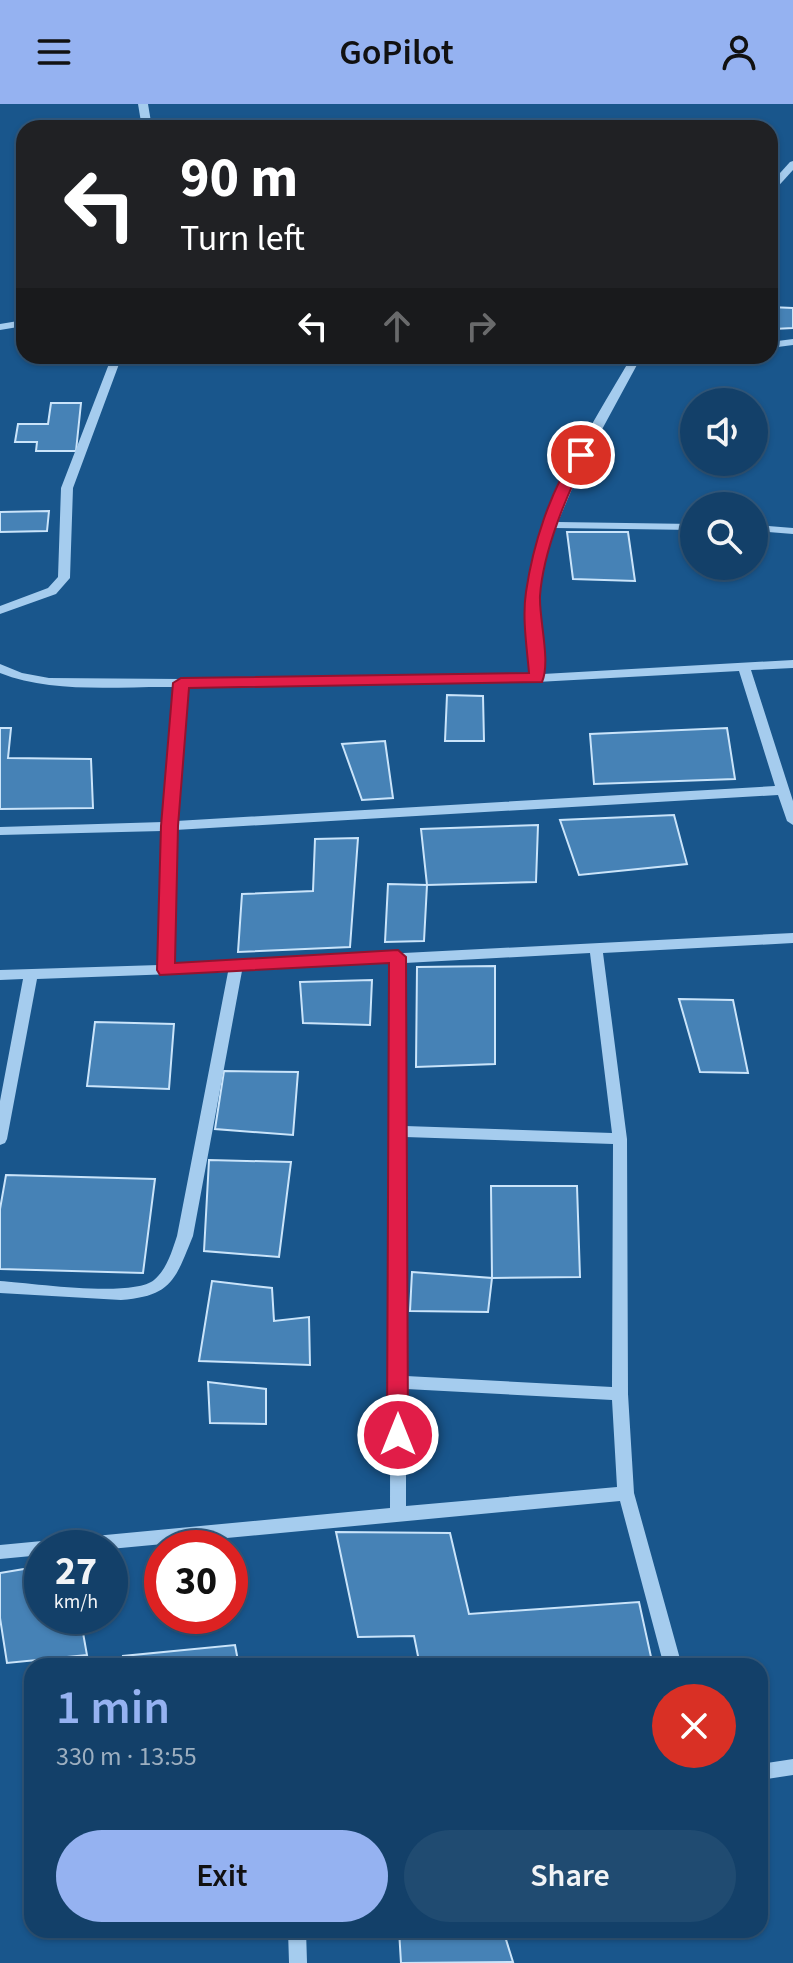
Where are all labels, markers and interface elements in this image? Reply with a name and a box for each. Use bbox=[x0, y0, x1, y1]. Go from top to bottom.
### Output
text: GoPilot bbox=[339, 27, 454, 78]
icon: menu bbox=[32, 30, 76, 74]
icon: person bbox=[717, 30, 761, 74]
text: 90 m bbox=[180, 139, 298, 218]
icon: left bbox=[48, 152, 152, 256]
text: Turn left bbox=[180, 213, 305, 264]
icon: left bbox=[291, 304, 335, 348]
icon: ahead bbox=[375, 304, 419, 348]
icon: right bbox=[459, 304, 503, 348]
map controls bbox=[680, 388, 768, 580]
button: sound bbox=[680, 388, 768, 476]
pin bbox=[547, 421, 615, 489]
icon: arrive bbox=[559, 433, 603, 477]
button: search bbox=[680, 492, 768, 580]
position arrow bbox=[356, 1393, 440, 1477]
speed limit sign: 30 bbox=[144, 1530, 248, 1634]
text: 27 bbox=[55, 1543, 97, 1600]
text: km/h bbox=[54, 1588, 98, 1616]
text: 1 min bbox=[56, 1674, 170, 1742]
button: close bbox=[652, 1684, 736, 1768]
text: 330 m · 13:55 bbox=[56, 1738, 197, 1775]
button: Exit bbox=[56, 1830, 388, 1922]
button: Share bbox=[404, 1830, 736, 1922]

